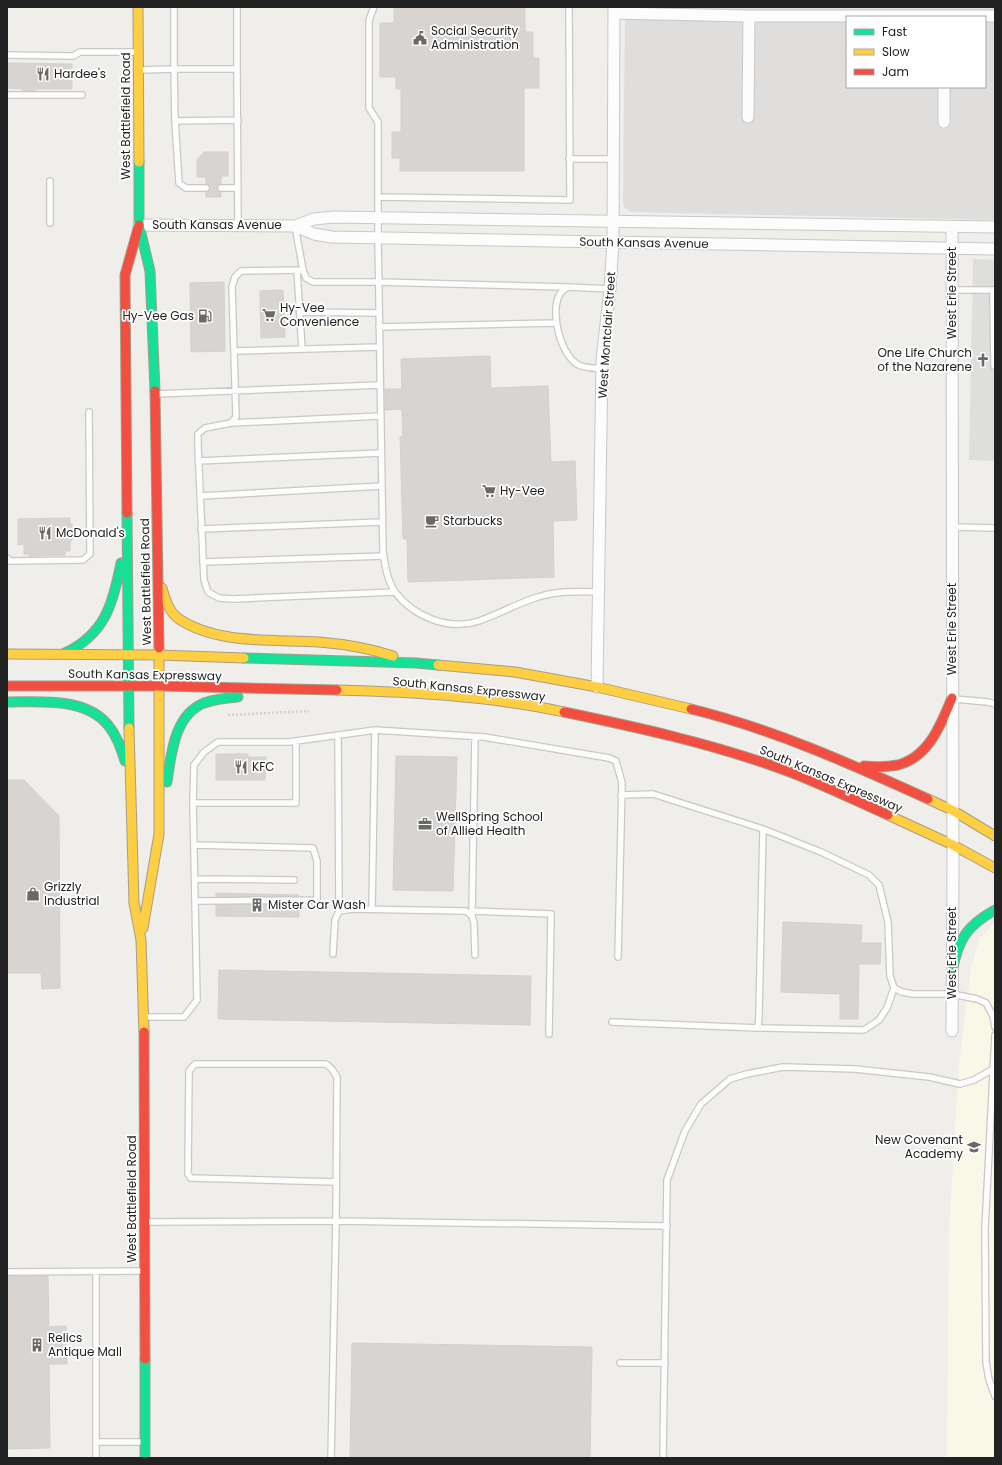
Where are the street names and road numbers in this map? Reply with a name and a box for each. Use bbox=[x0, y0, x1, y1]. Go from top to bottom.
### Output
street label: West Battlefield Road bbox=[117, 52, 134, 180]
street label: South Kansas Avenue bbox=[152, 216, 282, 233]
street label: South Kansas Avenue bbox=[579, 233, 709, 252]
street label: West Erie Street bbox=[943, 247, 960, 339]
street label: West Montclair Street bbox=[594, 271, 619, 399]
street label: West Battlefield Road bbox=[136, 518, 155, 646]
street label: West Erie Street bbox=[943, 583, 960, 675]
street label: South Kansas Expressway bbox=[68, 665, 222, 684]
street label: South Kansas Expressway bbox=[392, 672, 547, 705]
street label: South Kansas Expressway bbox=[757, 741, 905, 816]
street label: West Erie Street bbox=[943, 907, 960, 999]
street label: West Battlefield Road bbox=[123, 1135, 140, 1263]

